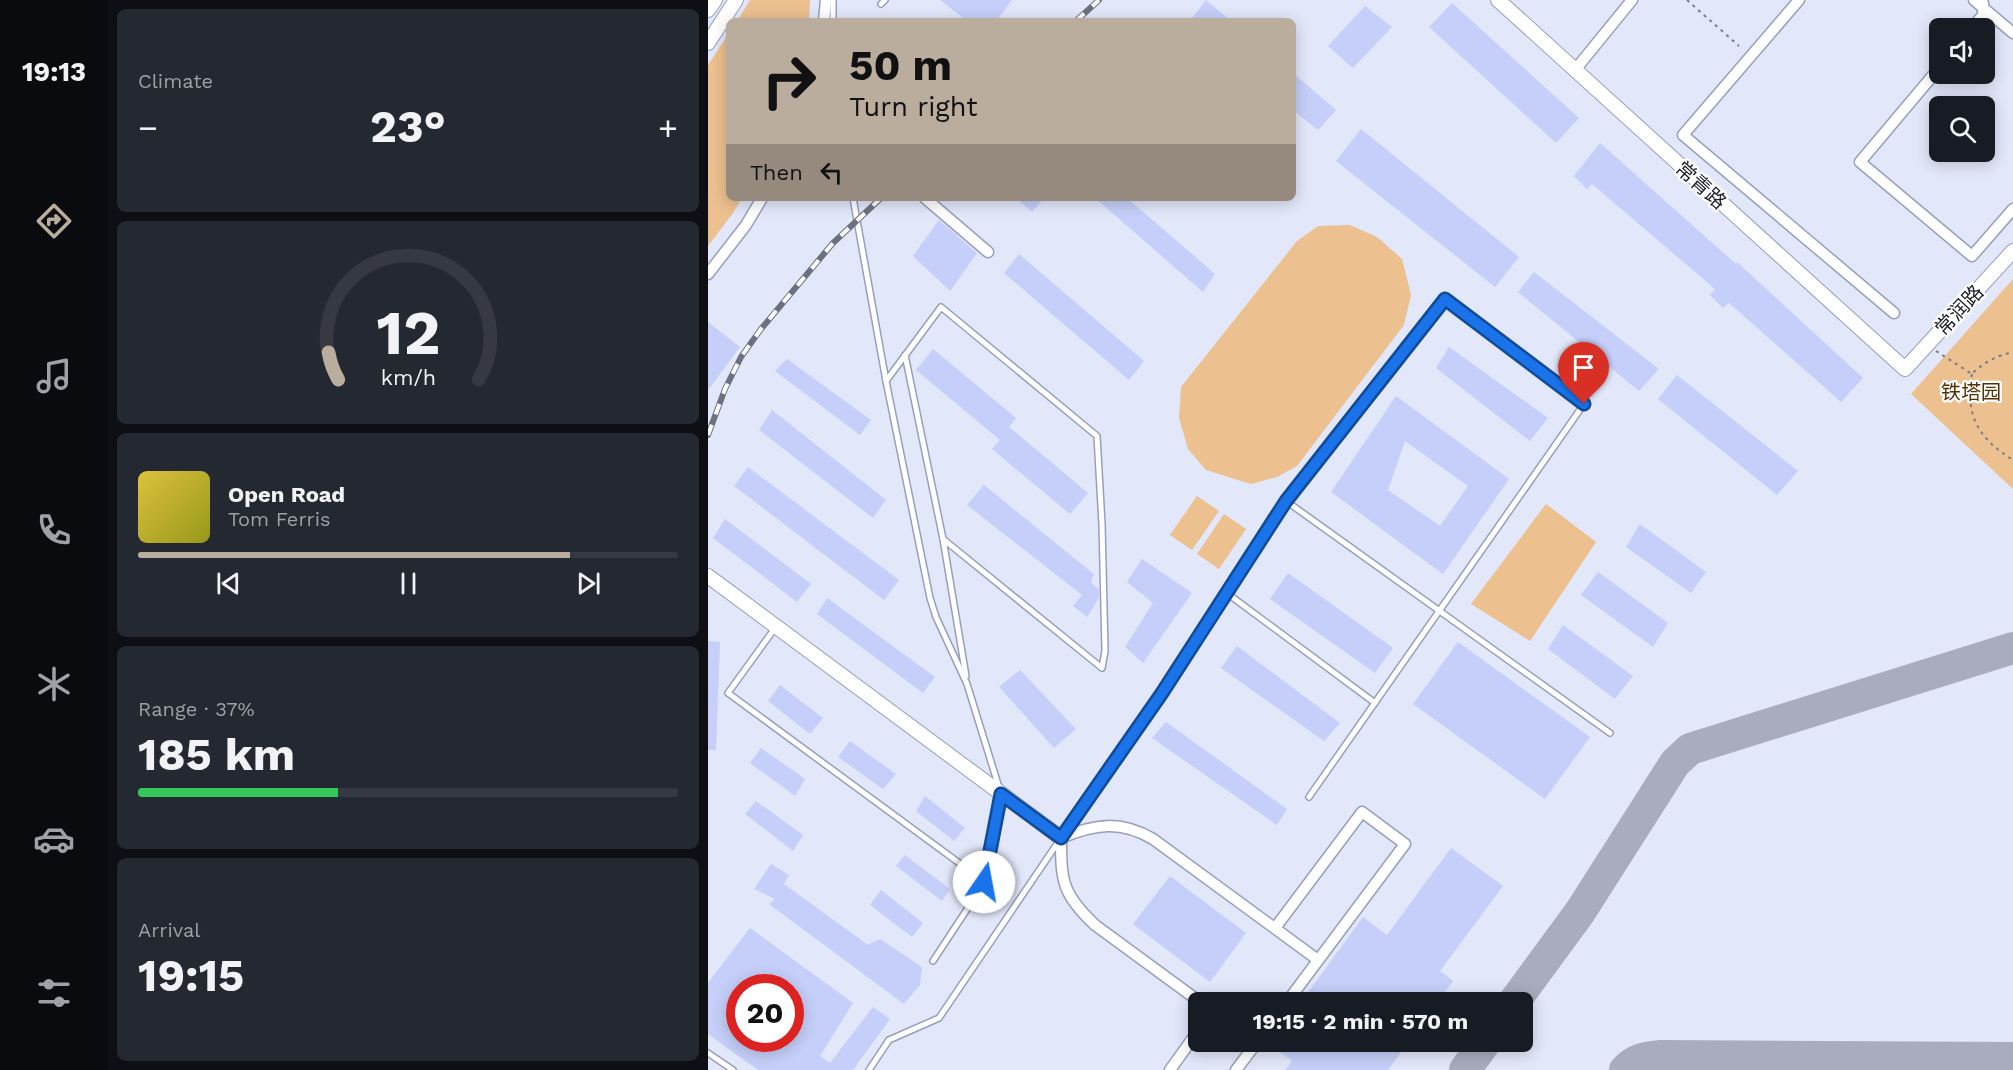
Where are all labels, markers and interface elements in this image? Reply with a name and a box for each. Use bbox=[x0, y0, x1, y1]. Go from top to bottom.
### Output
map controls bbox=[1929, 18, 1995, 162]
button: sound bbox=[1929, 18, 1995, 84]
text: 50 m bbox=[849, 41, 952, 90]
icon: right bbox=[750, 42, 828, 120]
text: 19:13 bbox=[22, 56, 86, 88]
text: Climate bbox=[138, 69, 213, 93]
text: Turn right bbox=[849, 91, 978, 123]
button: search bbox=[1929, 96, 1995, 162]
text: 23° bbox=[370, 100, 446, 153]
text: − bbox=[138, 108, 158, 147]
text: + bbox=[658, 108, 678, 147]
icon: left bbox=[815, 156, 848, 189]
street label: 常青路 bbox=[1671, 156, 1731, 214]
text: Then bbox=[750, 160, 803, 185]
icon: directions bbox=[33, 200, 75, 242]
street label: 常润路 bbox=[1930, 280, 1988, 340]
text: 12 bbox=[376, 296, 440, 369]
pin bbox=[1558, 342, 1609, 404]
icon: arrive bbox=[1567, 351, 1600, 384]
icon: music bbox=[33, 355, 75, 397]
text: km/h bbox=[380, 365, 436, 390]
park label: 铁塔园 bbox=[1941, 380, 2001, 404]
text: Open Road bbox=[228, 482, 345, 507]
text: Tom Ferris bbox=[228, 507, 331, 531]
icon: phone bbox=[33, 509, 75, 551]
icon: previous bbox=[212, 567, 245, 600]
icon: pause bbox=[392, 567, 425, 600]
icon: next bbox=[572, 567, 605, 600]
icon: climate bbox=[33, 663, 75, 705]
text: Range · 37% bbox=[138, 697, 255, 721]
text: 185 km bbox=[138, 728, 295, 781]
icon: car bbox=[33, 818, 75, 860]
position arrow bbox=[952, 850, 1016, 914]
text: Arrival bbox=[138, 918, 200, 942]
text: 19:15 bbox=[138, 949, 244, 1002]
icon: filters bbox=[33, 972, 75, 1014]
speed limit sign: 20 bbox=[726, 974, 804, 1052]
text: 19:15 · 2 min · 570 m bbox=[1253, 1009, 1468, 1034]

